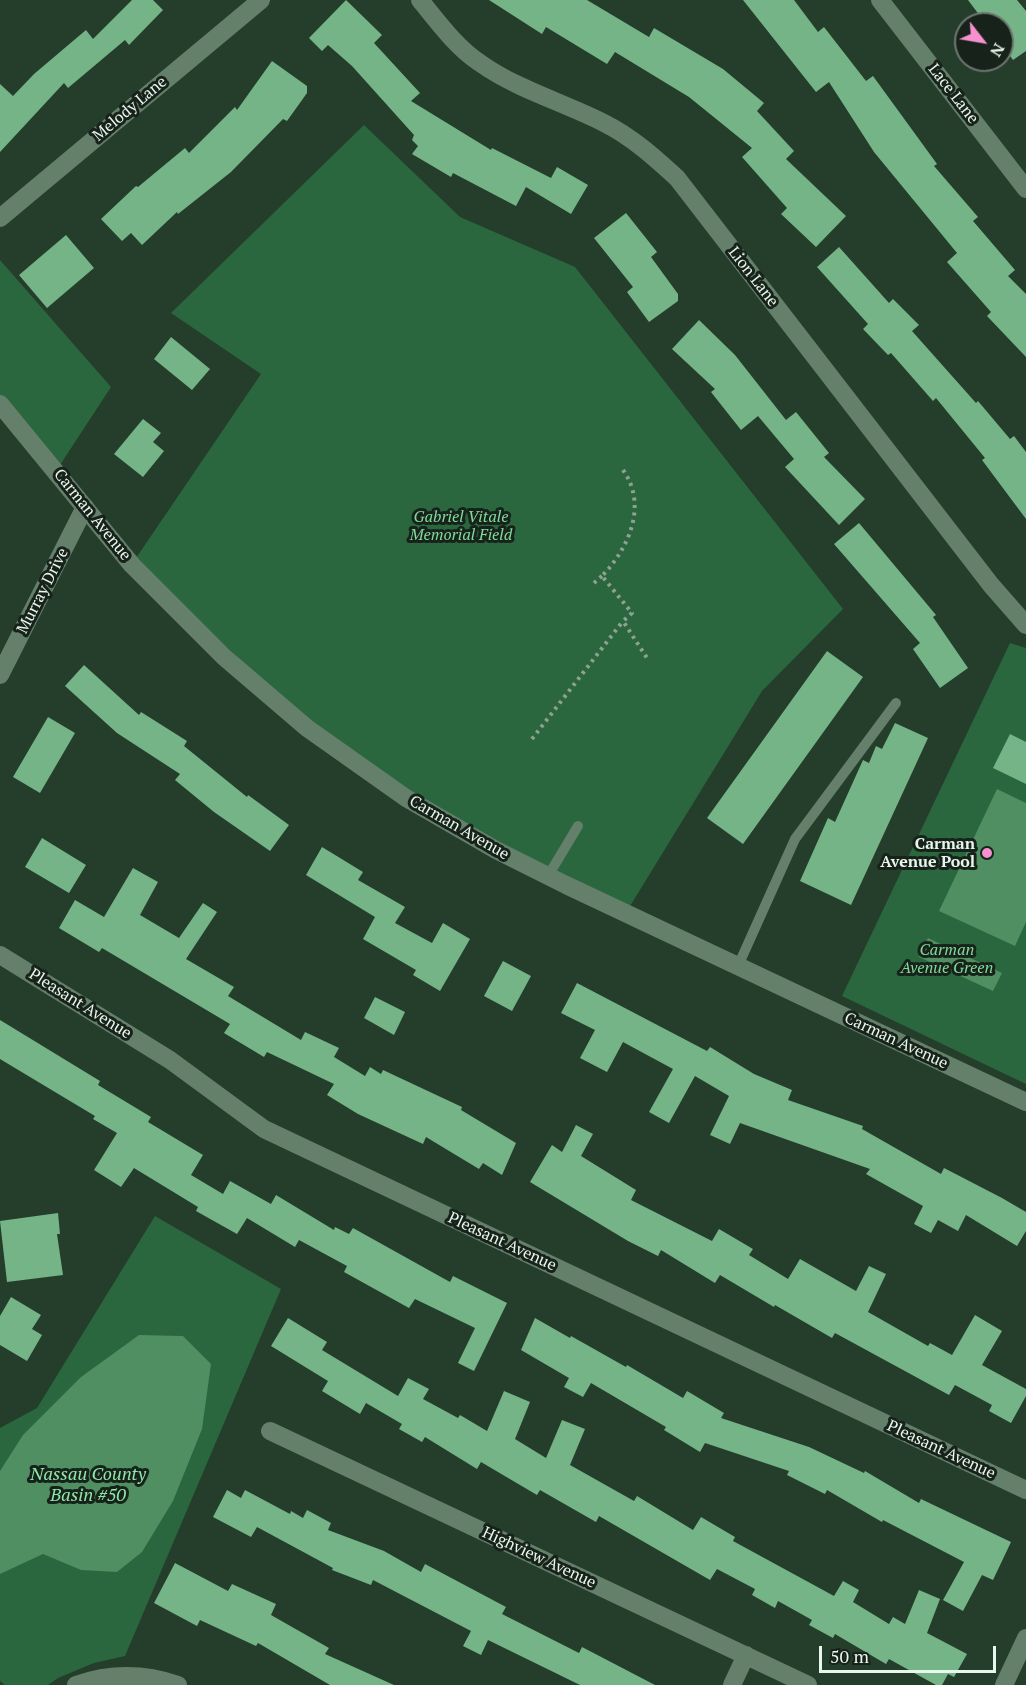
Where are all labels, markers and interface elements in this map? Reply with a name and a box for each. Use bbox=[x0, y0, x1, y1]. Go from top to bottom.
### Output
north arrow bbox=[954, 12, 1014, 72]
text: N bbox=[985, 39, 1010, 61]
street label: Lace Lane bbox=[924, 60, 982, 128]
street label: Melody Lane bbox=[89, 72, 171, 146]
street label: Lion Lane bbox=[724, 243, 782, 311]
street label: Carman Avenue bbox=[49, 465, 135, 565]
park label: Gabriel Vitale Memorial Field bbox=[410, 507, 512, 545]
street label: Murray Drive bbox=[13, 545, 73, 637]
street label: Carman Avenue bbox=[406, 792, 512, 864]
place label: Carman Avenue Pool bbox=[880, 834, 975, 872]
marker: Carman Avenue Pool bbox=[980, 846, 994, 860]
park label: Carman Avenue Green bbox=[901, 940, 993, 978]
street label: Pleasant Avenue bbox=[25, 965, 135, 1043]
street label: Carman Avenue bbox=[841, 1009, 951, 1073]
street label: Pleasant Avenue bbox=[445, 1209, 559, 1275]
street label: Pleasant Avenue bbox=[884, 1417, 998, 1483]
water label: Nassau County Basin #50 bbox=[30, 1464, 146, 1506]
street label: Highview Avenue bbox=[479, 1523, 599, 1593]
scale bar bbox=[822, 1634, 999, 1672]
text: 50 m bbox=[830, 1644, 869, 1668]

